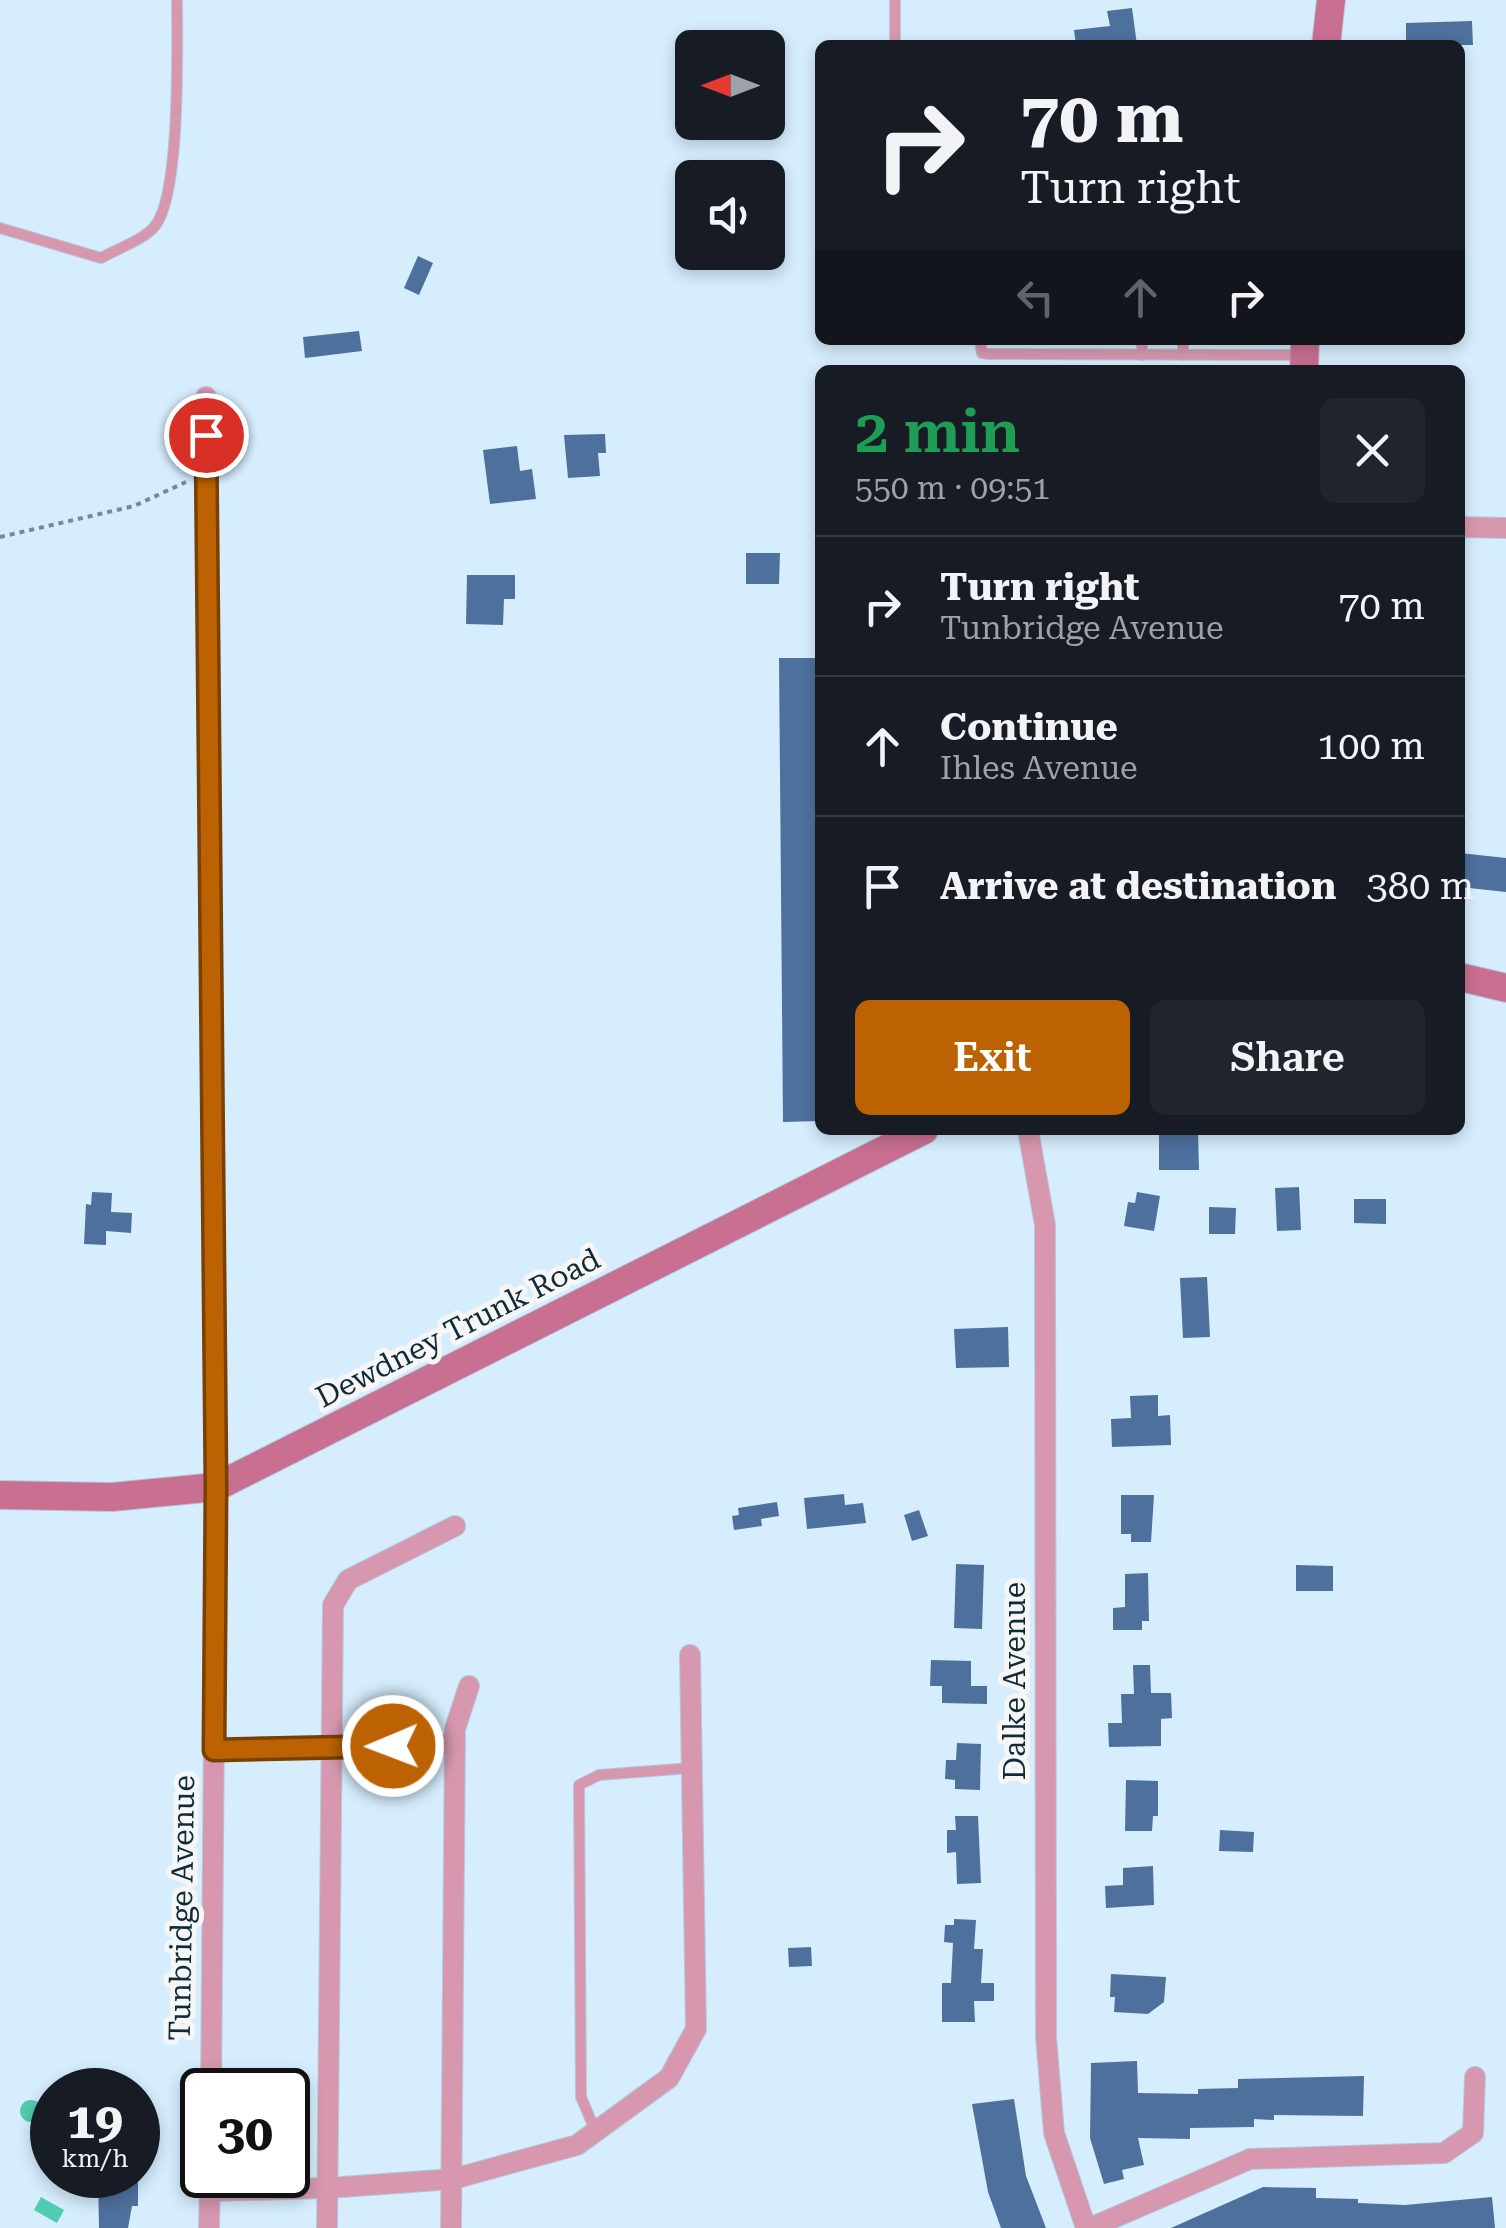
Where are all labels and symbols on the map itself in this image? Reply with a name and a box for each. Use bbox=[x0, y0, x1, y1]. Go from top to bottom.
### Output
north arrow bbox=[675, 30, 785, 140]
pin bbox=[164, 393, 249, 478]
street label: Dewdney Trunk Road bbox=[310, 1241, 606, 1414]
street label: Dalke Avenue bbox=[997, 1582, 1032, 1780]
position arrow bbox=[341, 1694, 445, 1798]
street label: Tunbridge Avenue bbox=[162, 1775, 201, 2041]
speed limit sign: 30 bbox=[180, 2068, 310, 2198]

